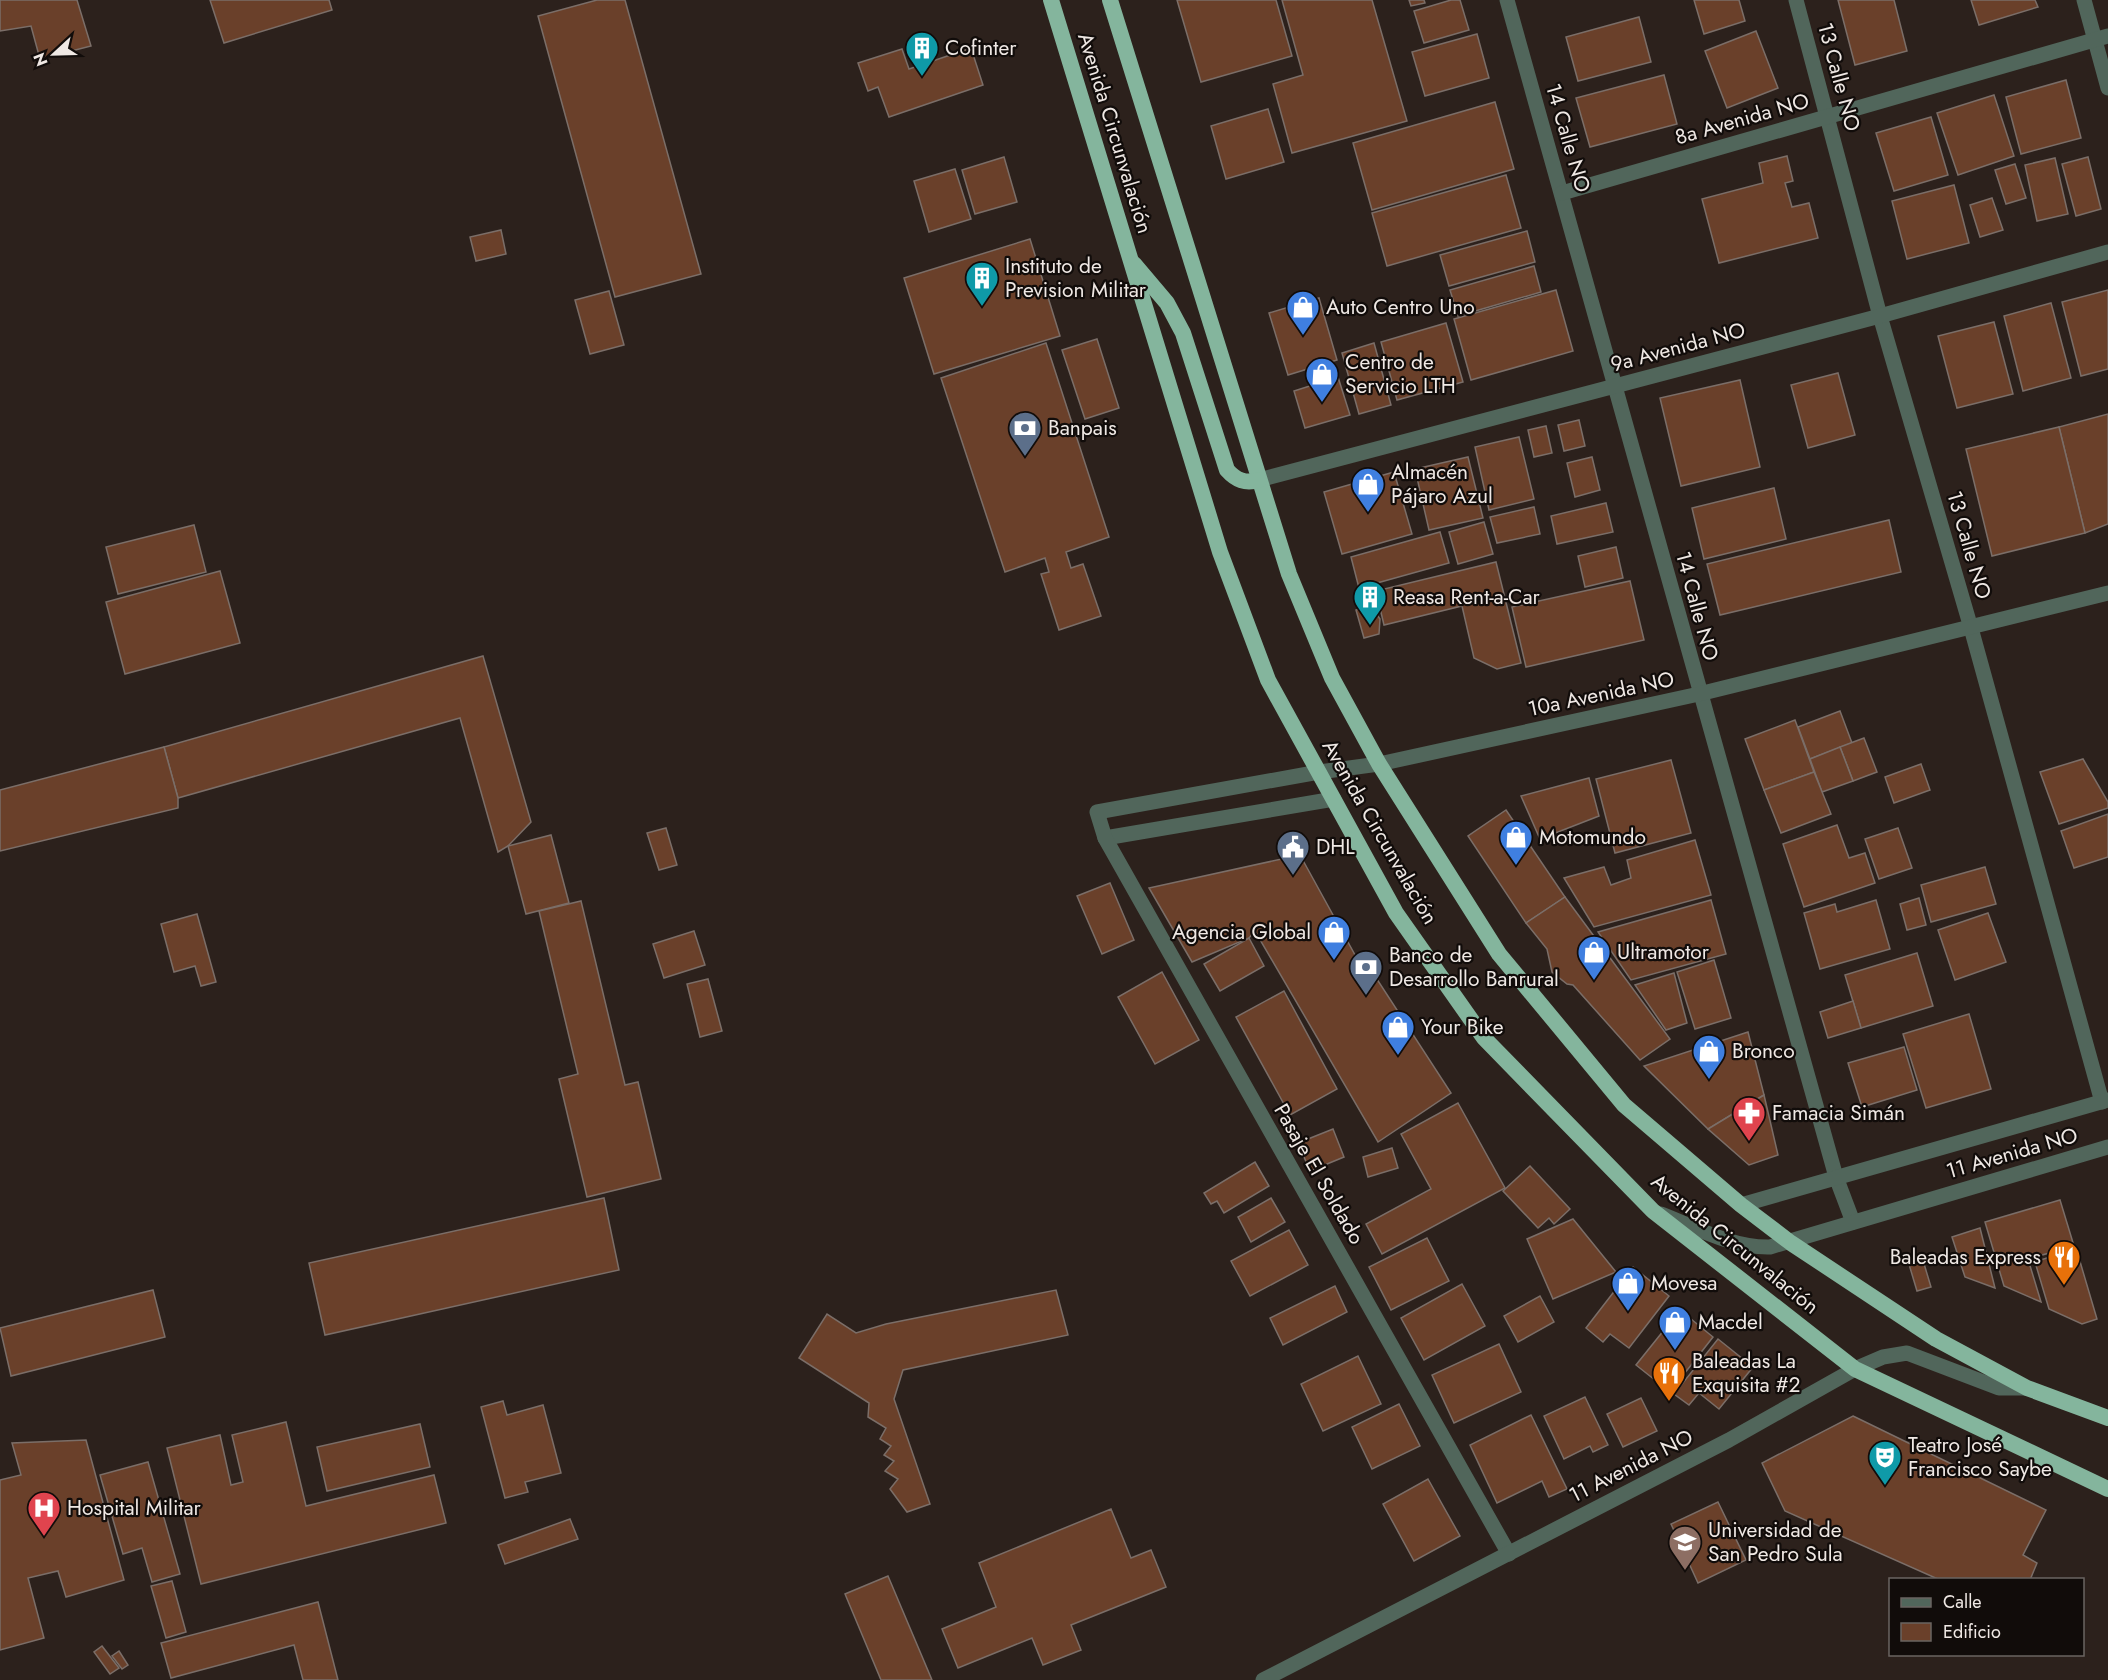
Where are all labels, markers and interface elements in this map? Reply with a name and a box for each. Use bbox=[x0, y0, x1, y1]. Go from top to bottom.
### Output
street label: 13 Calle NO bbox=[1810, 19, 1868, 135]
north arrow bbox=[24, 24, 84, 84]
street label: Avenida Circunvalación bbox=[1070, 29, 1160, 237]
building icon: Cofinter bbox=[904, 30, 940, 77]
place label: Cofinter bbox=[945, 33, 1017, 63]
text: N bbox=[28, 49, 54, 70]
street label: 14 Calle NO bbox=[1538, 80, 1598, 196]
street label: 8a Avenida NO bbox=[1671, 86, 1813, 152]
place label: Instituto de Prevision Militar bbox=[1005, 251, 1147, 305]
building icon: Instituto de Prevision Militar bbox=[964, 260, 1000, 307]
shop icon: Auto Centro Uno bbox=[1285, 289, 1321, 336]
place label: Auto Centro Uno bbox=[1326, 292, 1475, 322]
street label: 9a Avenida NO bbox=[1607, 315, 1749, 379]
place label: Centro de Servicio LTH bbox=[1345, 347, 1456, 401]
shop icon: Centro de Servicio LTH bbox=[1304, 356, 1340, 403]
bank icon: Banpais bbox=[1007, 410, 1043, 457]
place label: Banpais bbox=[1048, 413, 1117, 443]
place label: Almacén Pájaro Azul bbox=[1391, 457, 1493, 511]
shop icon: Almacén Pájaro Azul bbox=[1350, 466, 1386, 513]
street label: 13 Calle NO bbox=[1939, 487, 1999, 603]
street label: 14 Calle NO bbox=[1668, 548, 1726, 664]
building icon: Reasa Rent-a-Car bbox=[1352, 579, 1388, 626]
place label: Reasa Rent-a-Car bbox=[1393, 582, 1541, 612]
street label: 10a Avenida NO bbox=[1525, 664, 1677, 724]
street label: Avenida Circunvalación bbox=[1315, 734, 1445, 930]
shop icon: Motomundo bbox=[1498, 819, 1534, 866]
place label: Motomundo bbox=[1539, 822, 1646, 852]
public building icon: DHL bbox=[1275, 829, 1311, 876]
place label: DHL bbox=[1316, 832, 1355, 862]
shop icon: Agencia Global bbox=[1316, 914, 1352, 961]
place label: Agencia Global bbox=[1172, 917, 1311, 947]
shop icon: Ultramotor bbox=[1576, 934, 1612, 981]
place label: Ultramotor bbox=[1617, 937, 1710, 967]
place label: Banco de Desarrollo Banrural bbox=[1389, 940, 1559, 994]
bank icon: Banco de Desarrollo Banrural bbox=[1348, 949, 1384, 996]
shop icon: Your Bike bbox=[1380, 1009, 1416, 1056]
place label: Your Bike bbox=[1421, 1012, 1504, 1042]
shop icon: Bronco bbox=[1691, 1033, 1727, 1080]
place label: Bronco bbox=[1732, 1036, 1795, 1066]
pharmacy icon: Famacia Simán bbox=[1731, 1095, 1767, 1142]
street label: Pasaje El Soldado bbox=[1267, 1098, 1371, 1250]
place label: Famacia Simán bbox=[1772, 1098, 1905, 1128]
street label: 11 Avenida NO bbox=[1943, 1120, 2081, 1186]
street label: Avenida Circunvalación bbox=[1645, 1167, 1825, 1321]
restaurant icon: Baleadas Express bbox=[2046, 1239, 2082, 1286]
place label: Baleadas Express bbox=[1890, 1242, 2041, 1272]
shop icon: Movesa bbox=[1610, 1265, 1646, 1312]
place label: Movesa bbox=[1651, 1268, 1717, 1298]
shop icon: Macdel bbox=[1657, 1304, 1693, 1351]
place label: Macdel bbox=[1698, 1307, 1763, 1337]
place label: Baleadas La Exquisita #2 bbox=[1692, 1346, 1801, 1400]
restaurant icon: Baleadas La Exquisita #2 bbox=[1651, 1355, 1687, 1402]
street label: 11 Avenida NO bbox=[1564, 1422, 1698, 1510]
place label: Teatro José Francisco Saybe bbox=[1908, 1430, 2052, 1484]
theatre icon: Teatro José Francisco Saybe bbox=[1867, 1439, 1903, 1486]
hospital icon: Hospital Militar bbox=[26, 1490, 62, 1537]
place label: Hospital Militar bbox=[67, 1493, 202, 1523]
place label: Universidad de San Pedro Sula bbox=[1708, 1515, 1843, 1569]
school or university icon: Universidad de San Pedro Sula bbox=[1667, 1524, 1703, 1571]
legend bbox=[1889, 1578, 2084, 1656]
text: Calle bbox=[1943, 1589, 1982, 1615]
text: Edificio bbox=[1943, 1619, 2001, 1645]

